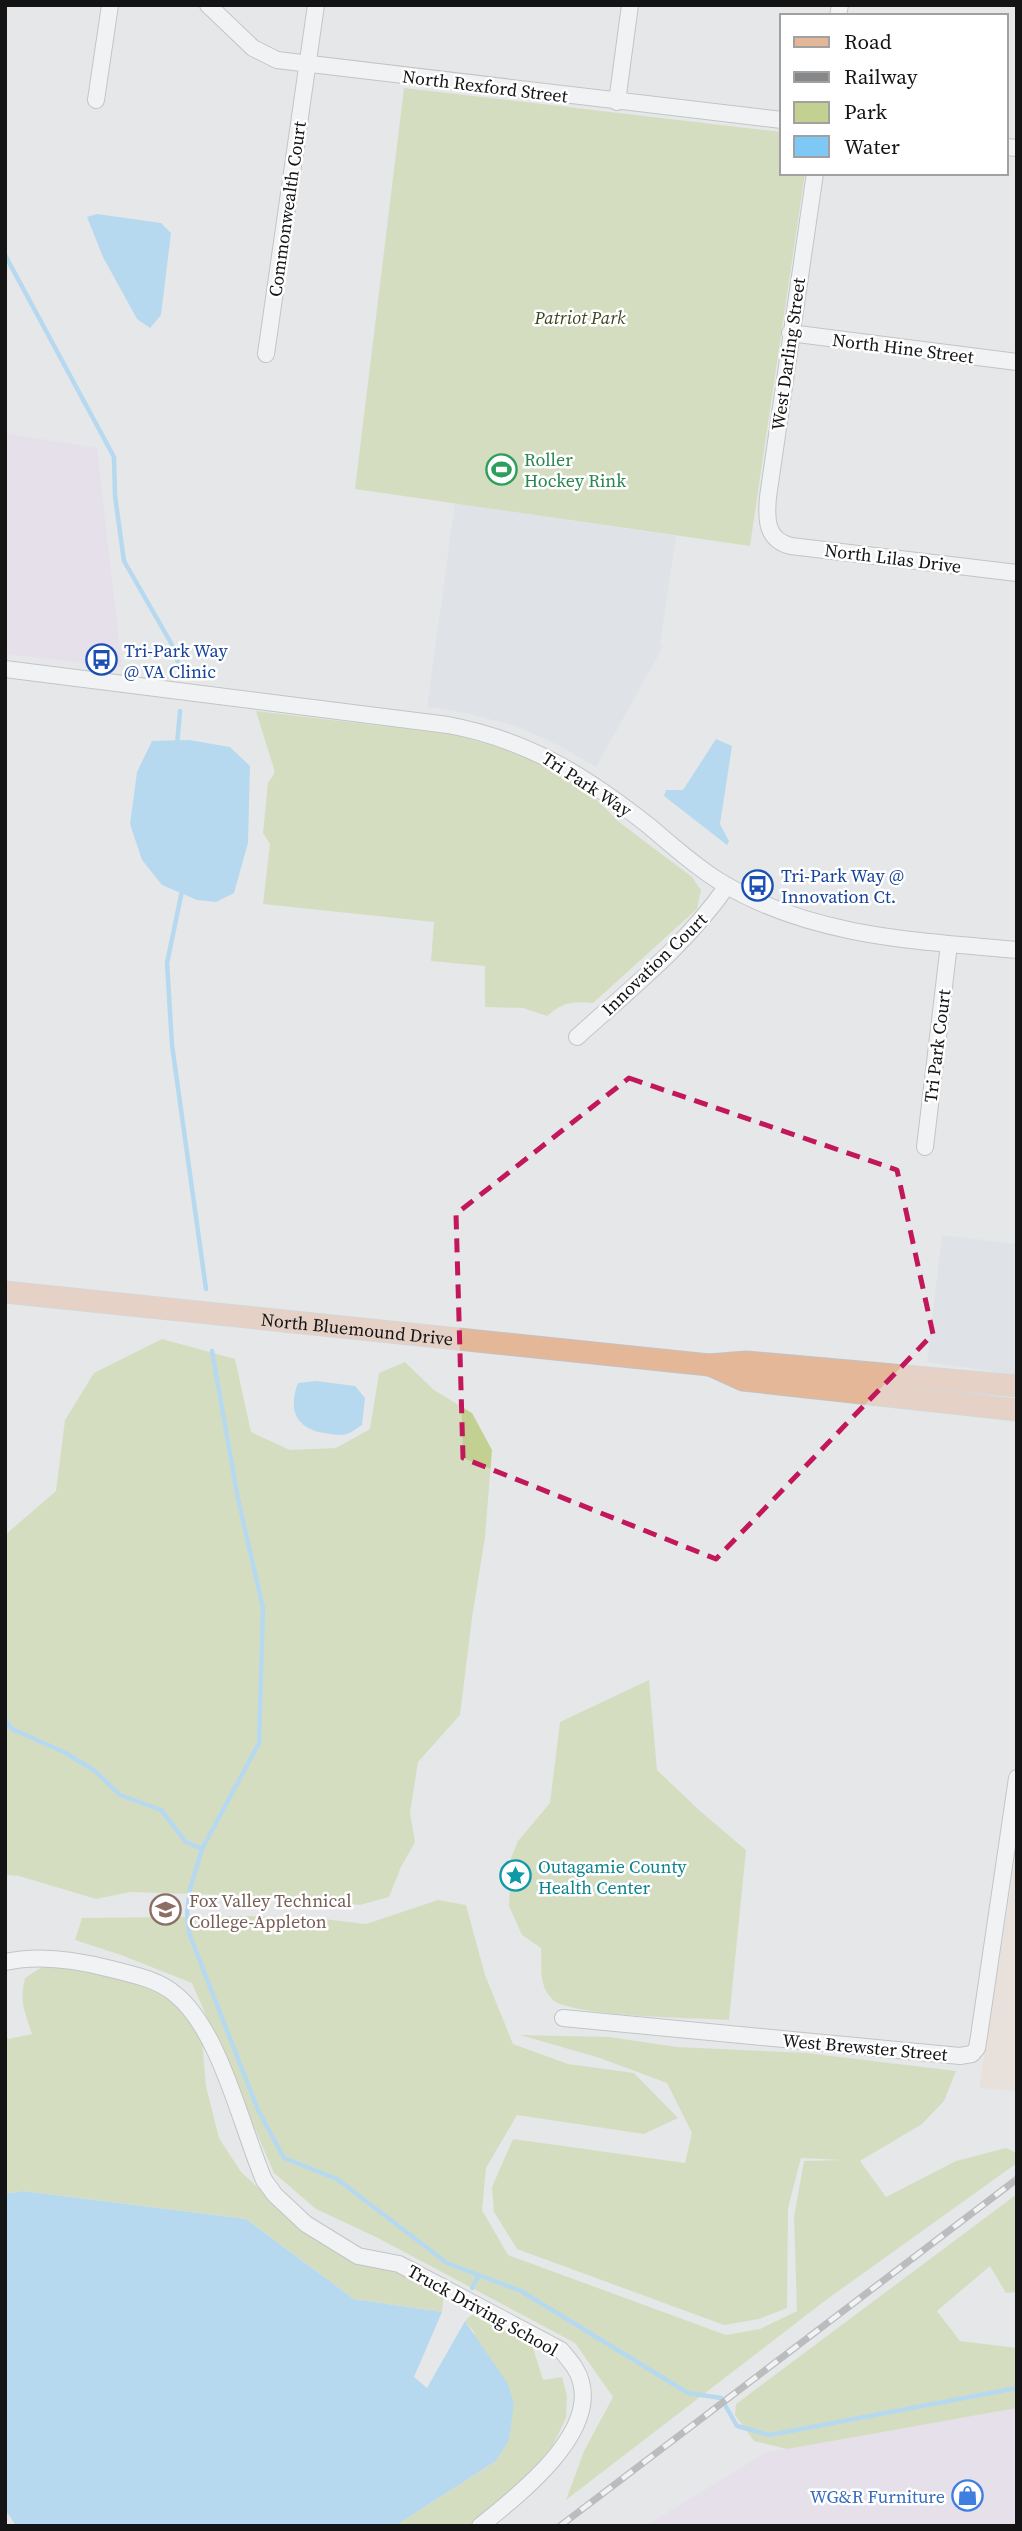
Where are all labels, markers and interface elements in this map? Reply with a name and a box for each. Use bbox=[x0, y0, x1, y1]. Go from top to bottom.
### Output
legend bbox=[780, 14, 1008, 175]
text: Road bbox=[844, 27, 892, 56]
text: Railway bbox=[844, 62, 918, 91]
street label: North Rexford Street bbox=[401, 63, 569, 109]
text: Park bbox=[844, 97, 888, 126]
street label: Commonwealth Court bbox=[262, 119, 312, 298]
text: Water bbox=[844, 132, 900, 161]
street label: West Darling Street bbox=[765, 276, 811, 432]
park label: Patriot Park bbox=[533, 305, 626, 330]
street label: North Hine Street bbox=[831, 327, 975, 369]
place label: Roller Hockey Rink bbox=[524, 447, 626, 493]
sports icon: Roller Hockey Rink bbox=[484, 452, 518, 486]
street label: North Lilas Drive bbox=[823, 537, 963, 579]
place label: Tri-Park Way @ VA Clinic bbox=[124, 638, 229, 684]
bus stop icon: Tri-Park Way @ VA Clinic bbox=[84, 643, 118, 677]
street label: Tri Park Way bbox=[537, 746, 637, 823]
place label: Tri-Park Way @ Innovation Ct. bbox=[781, 863, 904, 909]
bus stop icon: Tri-Park Way @ Innovation Ct. bbox=[741, 868, 775, 902]
street label: Innovation Court bbox=[596, 907, 712, 1021]
street label: Tri Park Court bbox=[918, 988, 956, 1104]
street label: North Bluemound Drive bbox=[260, 1306, 454, 1351]
place label: Outagamie County Health Center bbox=[538, 1854, 687, 1900]
place icon: Outagamie County Health Center bbox=[498, 1859, 532, 1893]
place label: Fox Valley Technical College-Appleton bbox=[189, 1888, 352, 1934]
school or university icon: Fox Valley Technical College-Appleton bbox=[149, 1893, 183, 1927]
street label: West Brewster Street bbox=[781, 2027, 949, 2067]
street label: Truck Driving School bbox=[403, 2258, 563, 2362]
shop icon: WG&R Furniture bbox=[951, 2479, 985, 2513]
place label: WG&R Furniture bbox=[810, 2484, 945, 2509]

